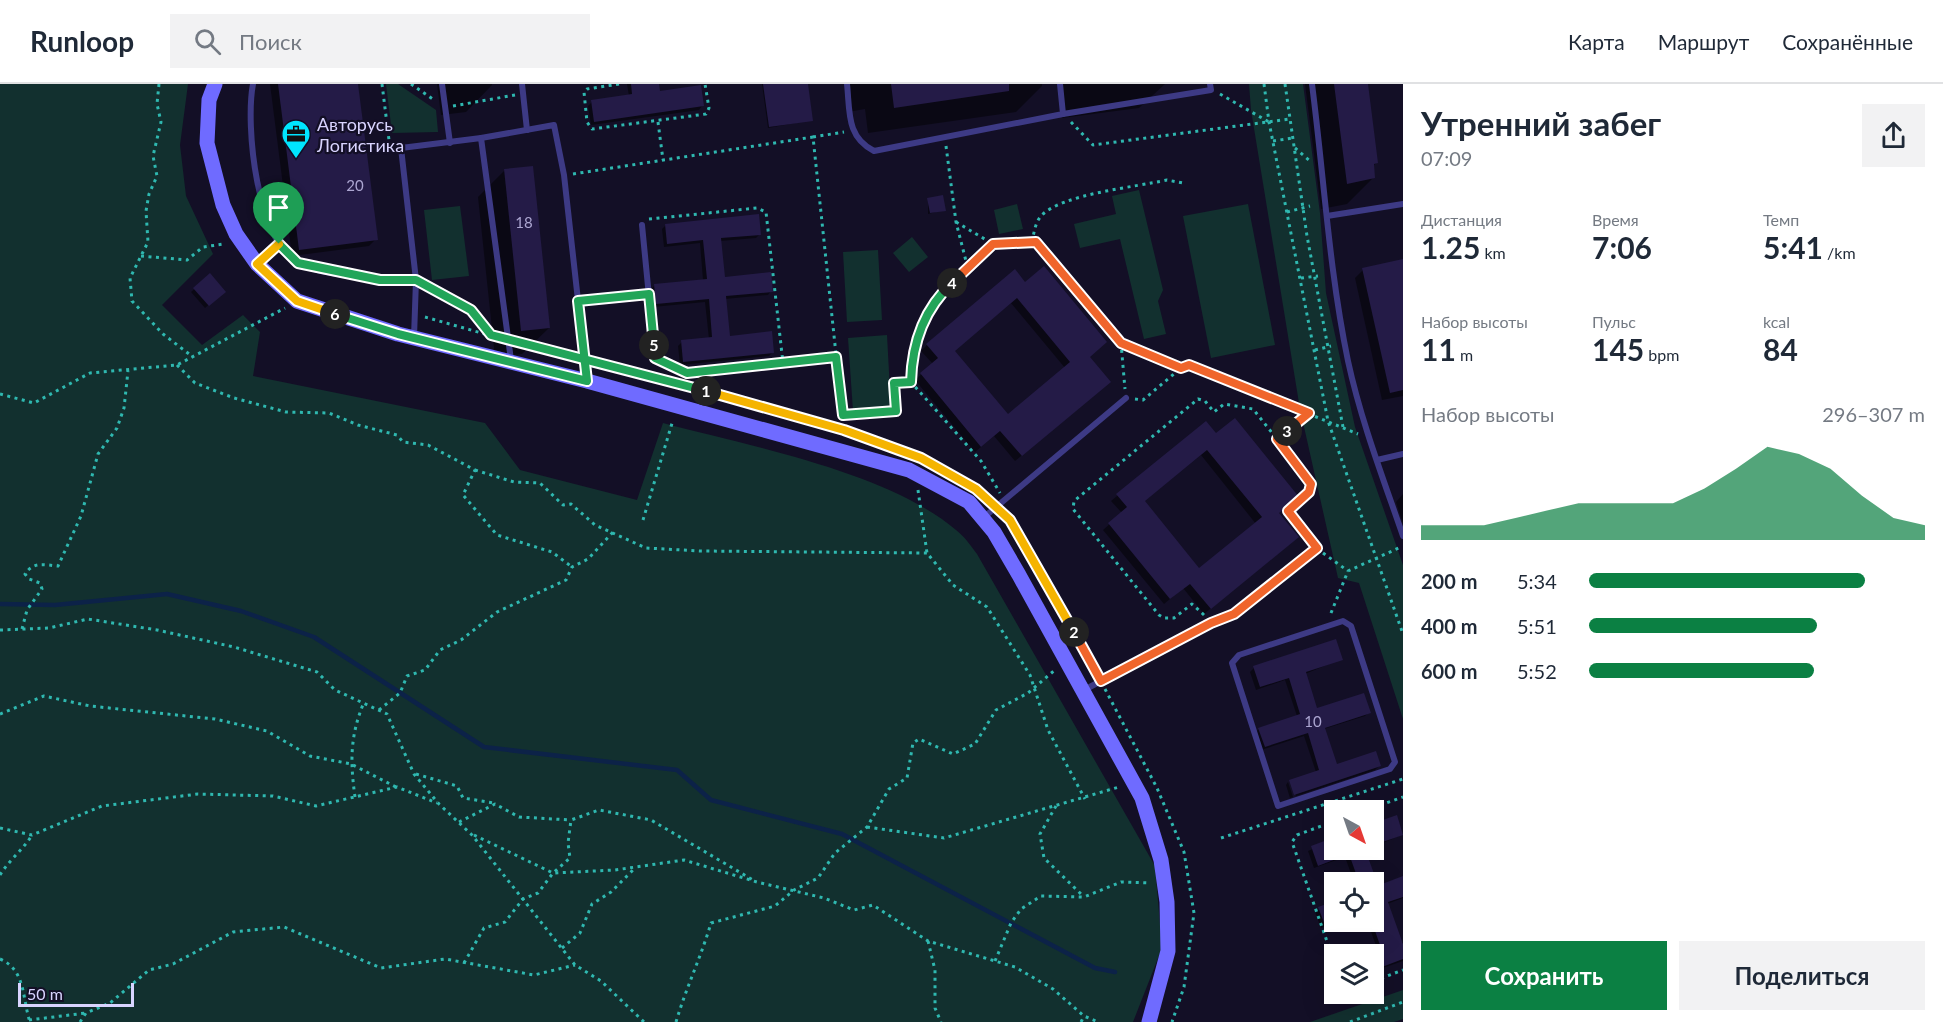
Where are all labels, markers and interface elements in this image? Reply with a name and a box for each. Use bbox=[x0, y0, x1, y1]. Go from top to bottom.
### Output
search box bbox=[170, 14, 590, 68]
text: Runloop bbox=[30, 24, 134, 58]
icon: search bbox=[191, 25, 224, 58]
text: Поиск bbox=[239, 28, 302, 55]
text: Карта bbox=[1568, 29, 1625, 54]
text: Маршрут bbox=[1658, 29, 1749, 54]
text: Сохранённые bbox=[1782, 29, 1913, 54]
text: Утренний забег bbox=[1421, 103, 1661, 143]
button: share bbox=[1862, 104, 1925, 167]
place label: Авторусь Логистика bbox=[316, 113, 404, 156]
office icon: Авторусь Логистика bbox=[280, 118, 312, 160]
text: 07:09 bbox=[1421, 146, 1472, 170]
house number: 20 bbox=[346, 176, 364, 194]
pin bbox=[253, 182, 304, 244]
icon: arrive bbox=[262, 191, 295, 224]
text: Дистанция bbox=[1421, 210, 1502, 229]
text: Время bbox=[1592, 210, 1639, 229]
text: Темп bbox=[1763, 210, 1799, 229]
house number: 18 bbox=[515, 213, 533, 231]
text: 1.25 bbox=[1421, 229, 1480, 265]
text: 7:06 bbox=[1592, 229, 1652, 265]
text: 5:41 bbox=[1763, 229, 1823, 265]
text: km bbox=[1480, 243, 1506, 262]
text: /km bbox=[1823, 243, 1856, 262]
pin: 4 bbox=[937, 268, 967, 298]
text: 4 bbox=[947, 273, 957, 292]
pin: 6 bbox=[320, 299, 350, 329]
text: 6 bbox=[330, 304, 340, 323]
text: Набор высоты bbox=[1421, 312, 1528, 331]
text: Пульс bbox=[1592, 312, 1636, 331]
text: kcal bbox=[1763, 312, 1790, 331]
pin: 5 bbox=[639, 330, 669, 360]
text: 11 bbox=[1421, 331, 1456, 367]
text: 145 bbox=[1592, 331, 1644, 367]
text: 84 bbox=[1763, 331, 1798, 367]
text: 5 bbox=[649, 335, 659, 354]
text: m bbox=[1456, 345, 1473, 364]
text: bpm bbox=[1644, 345, 1679, 364]
pin: 1 bbox=[691, 376, 721, 406]
text: 1 bbox=[701, 381, 711, 400]
text: Набор высоты bbox=[1421, 402, 1554, 426]
text: 296–307 m bbox=[1822, 402, 1925, 426]
pin: 3 bbox=[1272, 416, 1302, 446]
text: 3 bbox=[1282, 421, 1292, 440]
text: 200 m bbox=[1421, 569, 1477, 593]
text: 5:34 bbox=[1517, 569, 1557, 593]
text: 400 m bbox=[1421, 614, 1477, 638]
text: 5:51 bbox=[1517, 614, 1557, 638]
pin: 2 bbox=[1059, 617, 1089, 647]
text: 2 bbox=[1069, 622, 1079, 641]
text: 600 m bbox=[1421, 659, 1477, 683]
text: 5:52 bbox=[1517, 659, 1557, 683]
house number: 10 bbox=[1304, 712, 1322, 730]
north arrow bbox=[1324, 800, 1384, 860]
map controls bbox=[1324, 800, 1384, 1004]
button: locate bbox=[1324, 872, 1384, 932]
button: Сохранить bbox=[1421, 941, 1667, 1010]
button: Поделиться bbox=[1679, 941, 1925, 1010]
button: layers bbox=[1324, 944, 1384, 1004]
scale bar bbox=[18, 980, 134, 1008]
text: 50 m bbox=[27, 984, 63, 1003]

